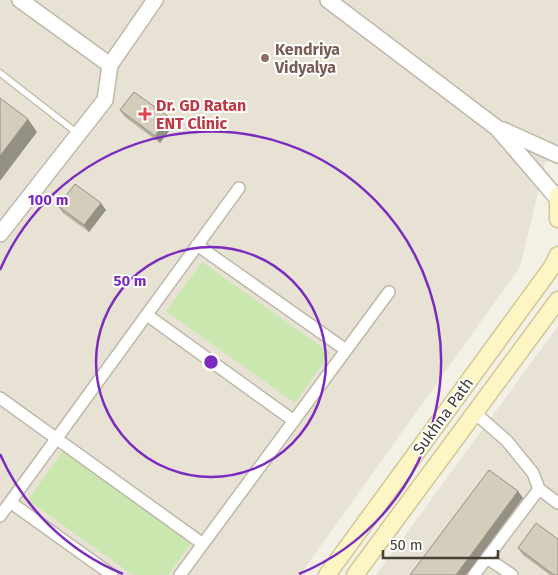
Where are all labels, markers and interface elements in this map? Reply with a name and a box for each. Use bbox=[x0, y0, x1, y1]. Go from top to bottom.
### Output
place label: Kendriya Vidyalya bbox=[274, 40, 340, 77]
marker: Kendriya Vidyalya bbox=[259, 52, 271, 64]
place label: Dr. GD Ratan ENT Clinic bbox=[156, 96, 246, 133]
marker: Dr. GD Ratan ENT Clinic bbox=[138, 107, 152, 121]
text: 100 m bbox=[28, 191, 68, 209]
text: 50 m bbox=[113, 272, 147, 290]
centre of rings bbox=[202, 353, 220, 371]
street label: Sukhna Path bbox=[409, 374, 477, 458]
scale bar bbox=[383, 528, 498, 560]
text: 50 m bbox=[390, 536, 423, 554]

